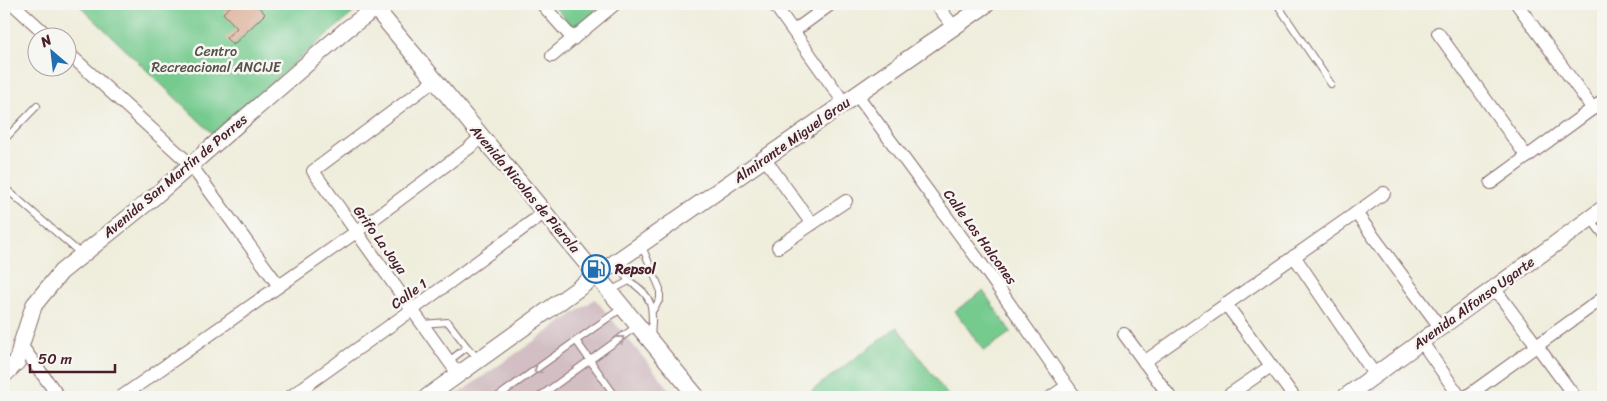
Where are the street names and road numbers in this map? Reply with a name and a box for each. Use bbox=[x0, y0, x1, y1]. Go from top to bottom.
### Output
street label: Almirante Miguel Grau bbox=[728, 90, 856, 190]
street label: Avenida San Martín de Porres bbox=[96, 107, 254, 245]
street label: Avenida Nicolas de Pierola bbox=[463, 118, 587, 260]
street label: Calle Los Halcones bbox=[937, 184, 1024, 291]
street label: Grifo La Joya bbox=[346, 200, 414, 281]
street label: Avenida Alfonso Ugarte bbox=[1407, 250, 1540, 357]
street label: Calle 1 bbox=[385, 272, 433, 316]

